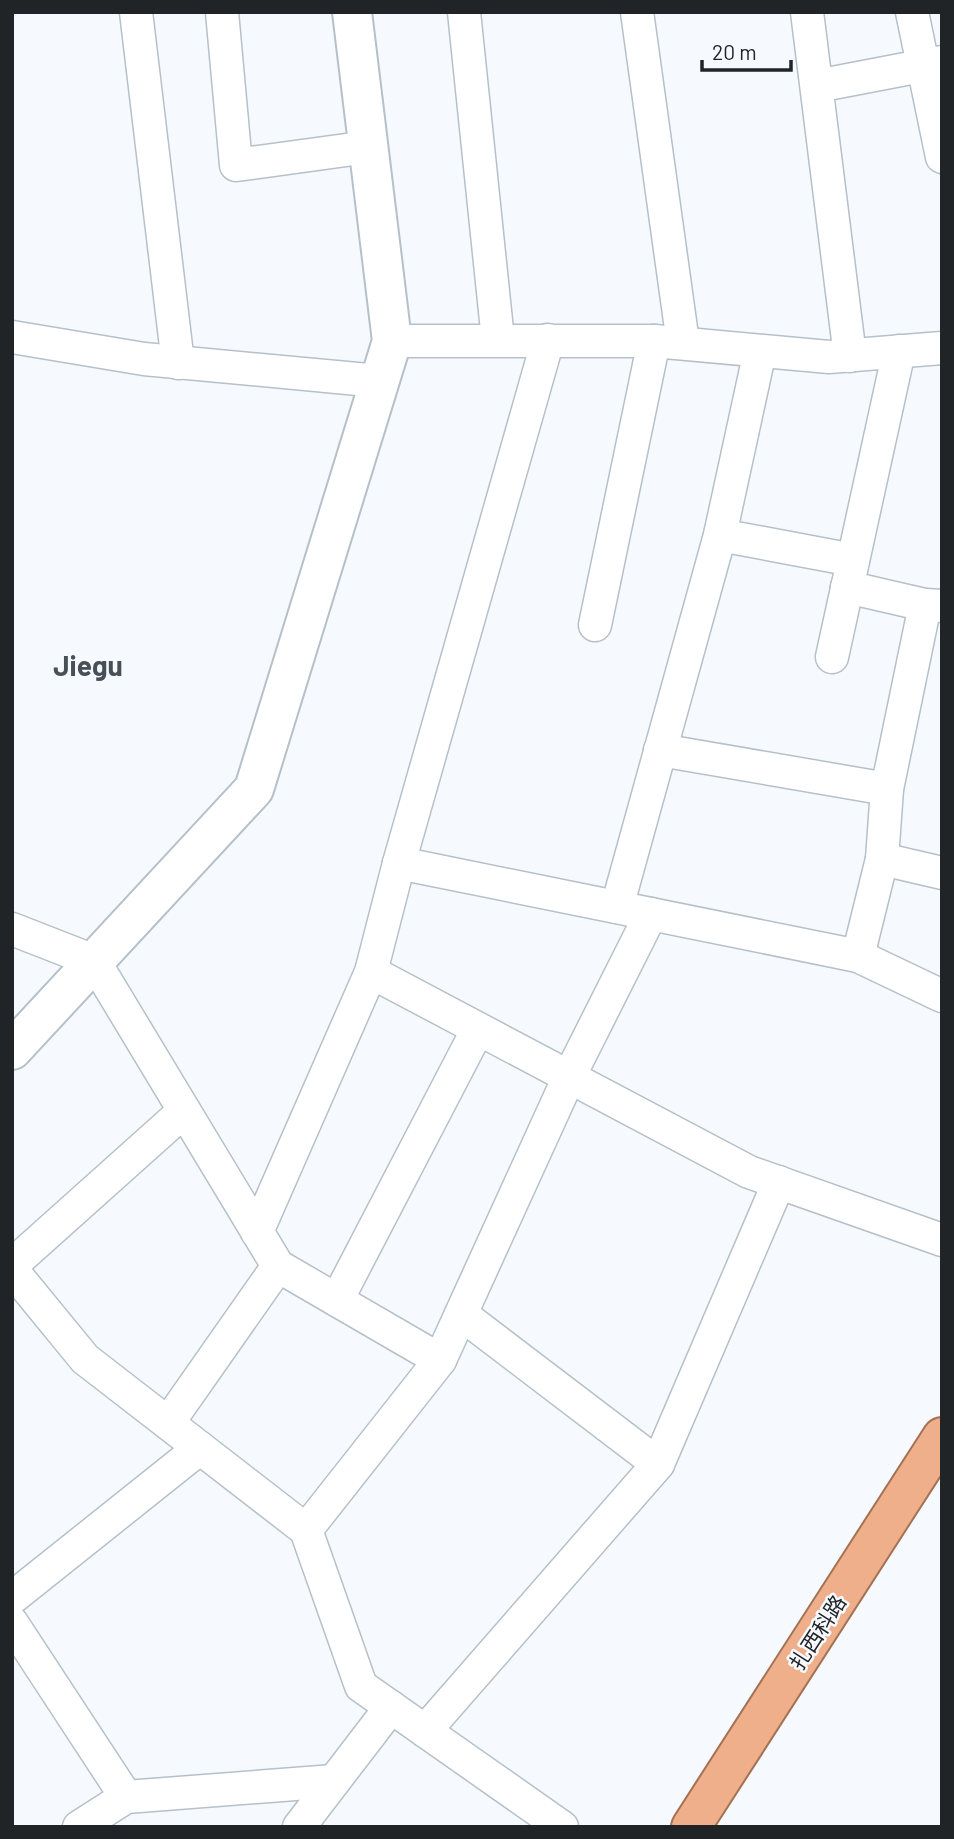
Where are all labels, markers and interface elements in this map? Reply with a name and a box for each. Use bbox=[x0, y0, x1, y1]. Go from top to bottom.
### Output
scale bar bbox=[702, 28, 791, 72]
text: 20 m bbox=[712, 39, 757, 64]
district label: Jiegu bbox=[53, 648, 123, 682]
street label: 扎西科路 bbox=[784, 1590, 850, 1674]

